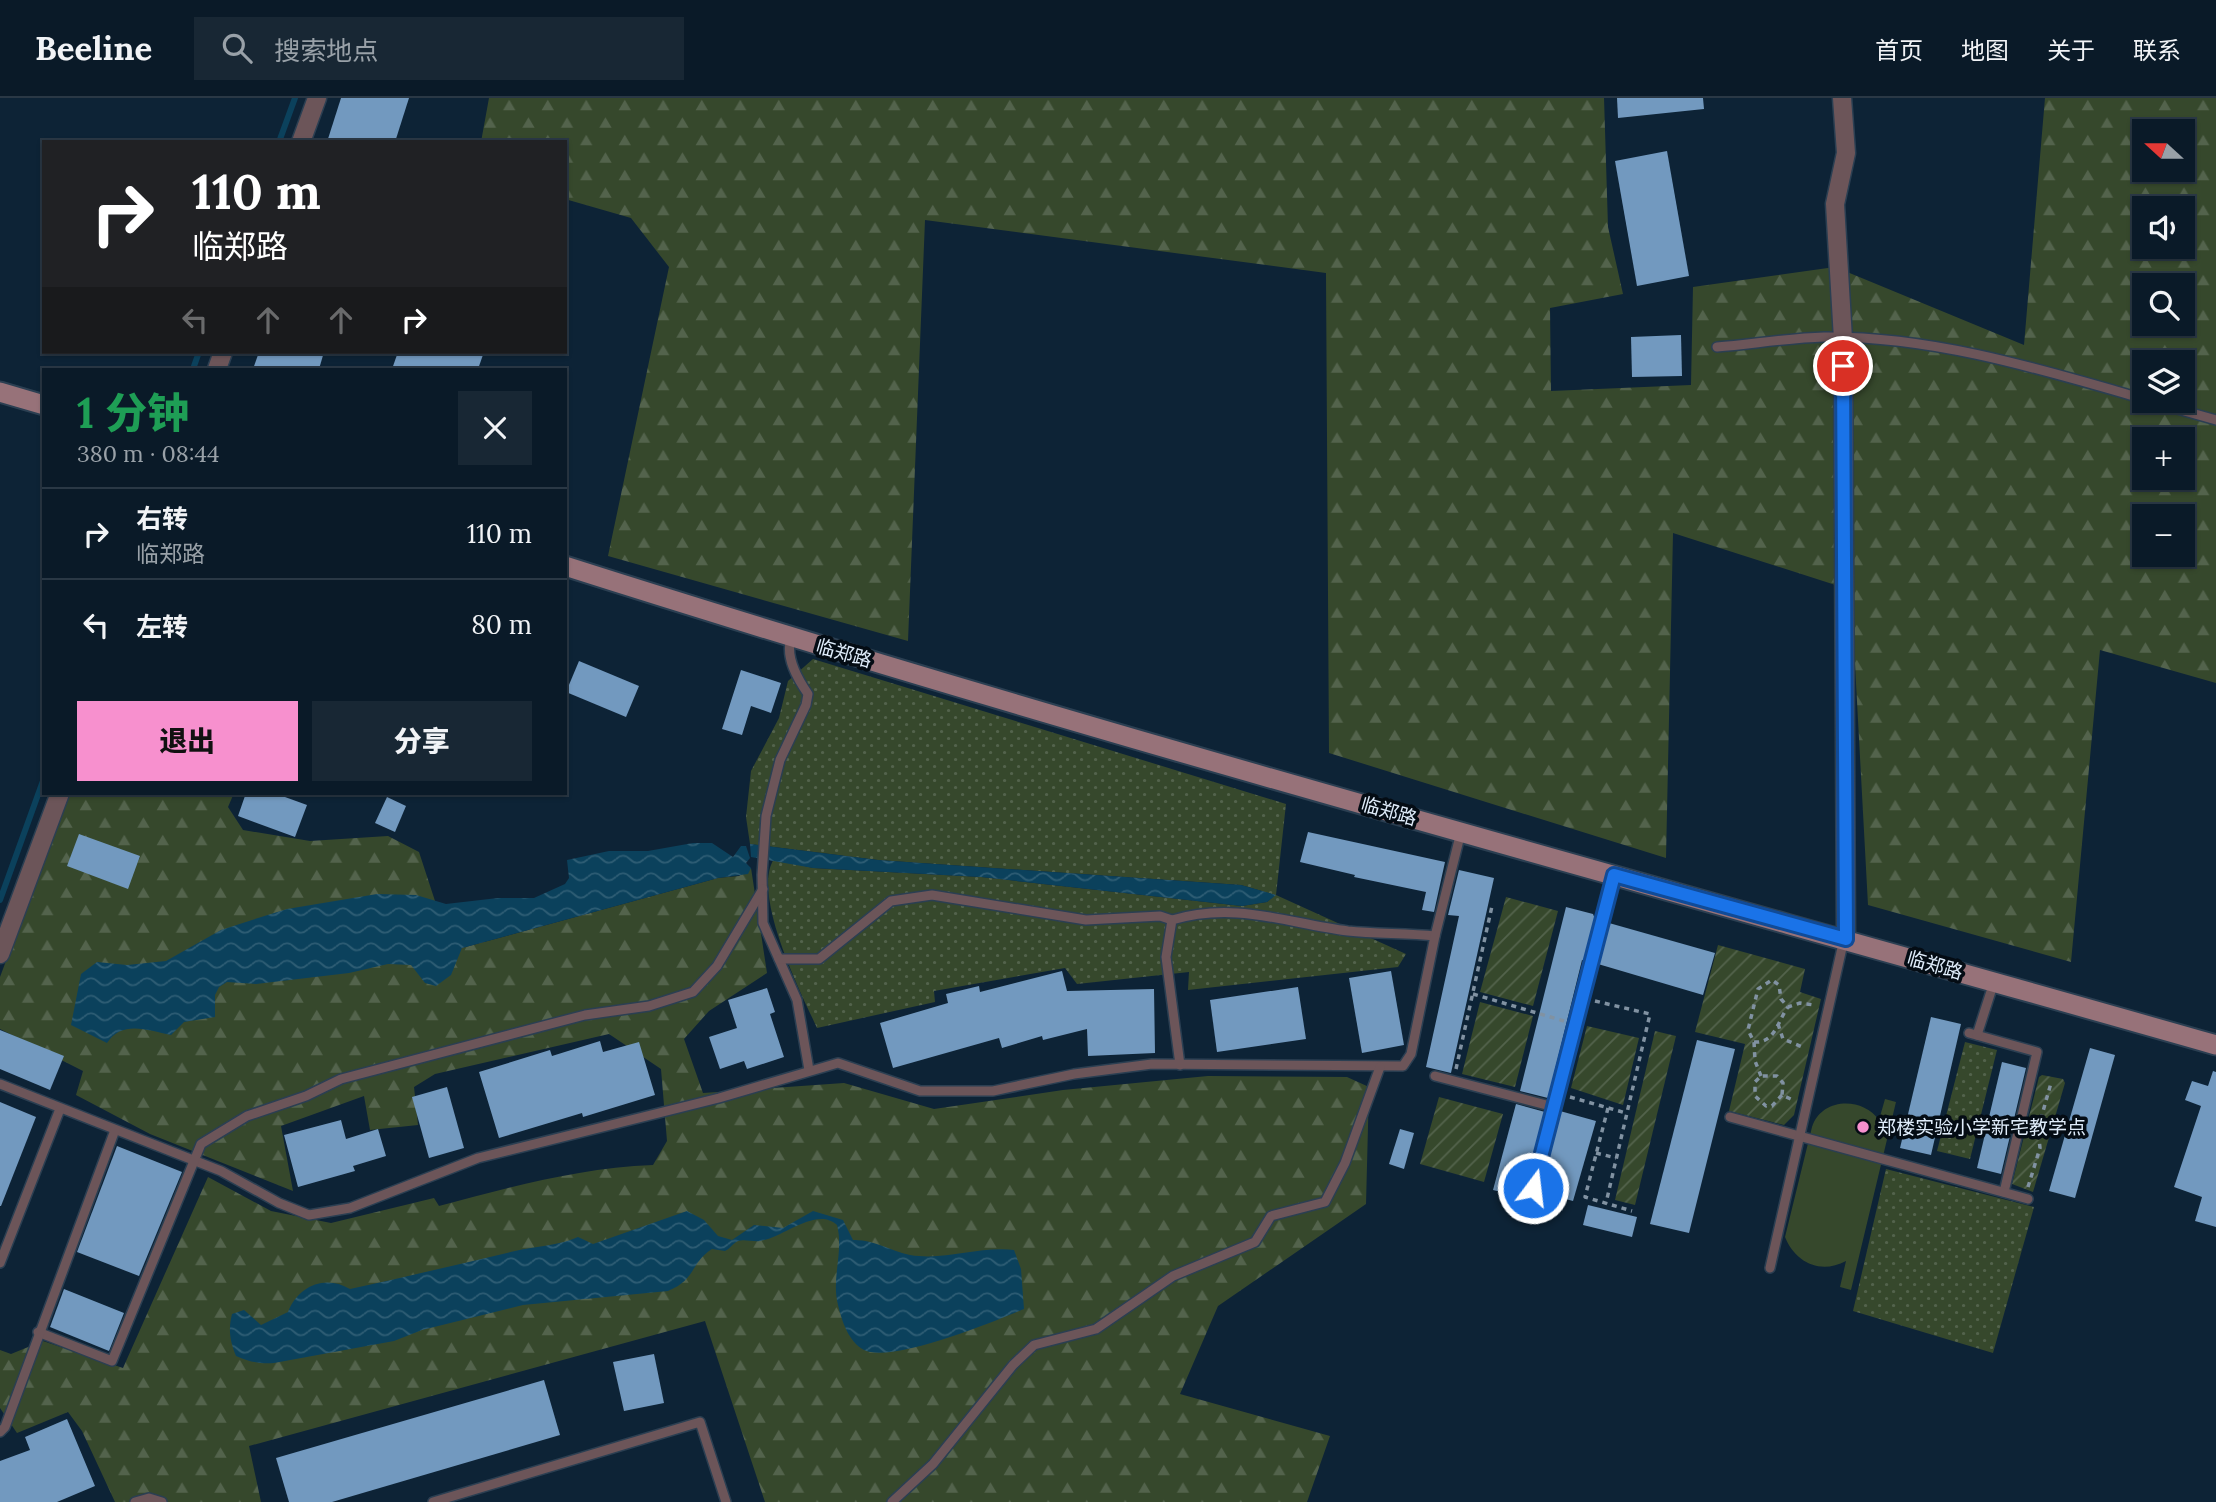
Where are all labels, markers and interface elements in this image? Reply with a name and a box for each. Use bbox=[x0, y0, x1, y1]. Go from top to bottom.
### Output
search box bbox=[194, 17, 684, 80]
text: Beeline bbox=[35, 27, 152, 69]
icon: search bbox=[218, 29, 256, 67]
text: 搜索地点 bbox=[274, 34, 378, 67]
text: 首页 bbox=[1875, 35, 1923, 66]
text: 地图 bbox=[1961, 35, 2009, 66]
text: 关于 bbox=[2047, 35, 2095, 66]
text: 联系 bbox=[2133, 35, 2181, 66]
north arrow bbox=[2132, 119, 2194, 182]
map controls bbox=[2132, 119, 2195, 567]
text: 110 m bbox=[192, 160, 321, 222]
icon: right bbox=[77, 168, 168, 259]
button: sound bbox=[2132, 196, 2195, 259]
text: 临郑路 bbox=[192, 226, 288, 267]
button: search bbox=[2132, 273, 2195, 336]
icon: left bbox=[176, 301, 214, 339]
icon: ahead bbox=[249, 301, 287, 339]
icon: ahead bbox=[322, 301, 360, 339]
icon: right bbox=[395, 301, 433, 339]
pin bbox=[1813, 336, 1873, 396]
icon: arrive bbox=[1824, 347, 1862, 385]
button: layers bbox=[2132, 350, 2195, 413]
text: 1 分钟 bbox=[77, 386, 189, 440]
button: close bbox=[458, 391, 532, 465]
button: + bbox=[2132, 427, 2195, 490]
text: 380 m · 08:44 bbox=[77, 439, 219, 468]
text: 右转 bbox=[136, 502, 188, 535]
button: − bbox=[2132, 504, 2195, 567]
icon: right bbox=[77, 515, 115, 553]
text: 110 m bbox=[467, 517, 532, 550]
text: 临郑路 bbox=[136, 539, 205, 568]
icon: left bbox=[77, 606, 115, 644]
text: 80 m bbox=[471, 608, 532, 641]
text: 左转 bbox=[136, 610, 188, 643]
street label: 临郑路 bbox=[813, 634, 875, 672]
button: 退出 bbox=[77, 701, 298, 781]
button: 分享 bbox=[312, 701, 532, 781]
street label: 临郑路 bbox=[1358, 792, 1420, 830]
street label: 临郑路 bbox=[1904, 946, 1966, 984]
place label: 郑楼实验小学新宅教学点 bbox=[1877, 1115, 2086, 1139]
marker: 郑楼实验小学新宅教学点 bbox=[1855, 1119, 1871, 1135]
position arrow bbox=[1496, 1151, 1570, 1225]

